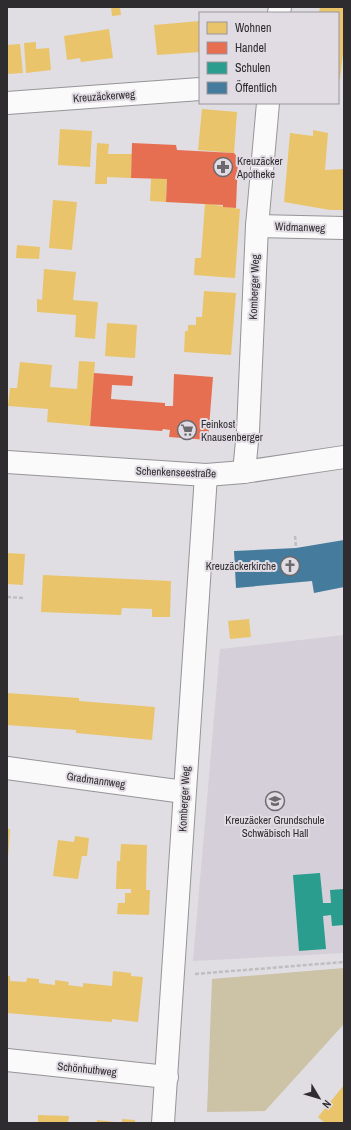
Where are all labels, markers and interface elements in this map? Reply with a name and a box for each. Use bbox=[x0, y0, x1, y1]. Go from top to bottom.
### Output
legend bbox=[199, 12, 339, 104]
text: Wohnen bbox=[235, 20, 271, 36]
text: Handel bbox=[235, 40, 266, 56]
text: Schulen bbox=[235, 60, 271, 76]
text: Öffentlich bbox=[235, 79, 277, 96]
street label: Kreuzäckerweg bbox=[73, 87, 135, 105]
place label: Kreuzäcker Apotheke bbox=[236, 154, 283, 181]
pharmacy icon: Kreuzäcker Apotheke bbox=[212, 156, 234, 178]
street label: Widmanweg bbox=[275, 219, 325, 235]
street label: Komberger Weg bbox=[246, 254, 262, 320]
place label: Feinkost Knausenberger bbox=[201, 417, 263, 444]
supermarket icon: Feinkost Knausenberger bbox=[176, 419, 198, 441]
street label: Schenkenseestraße bbox=[136, 464, 216, 480]
church icon: Kreuzäckerkirche bbox=[279, 555, 301, 577]
place label: Kreuzäckerkirche bbox=[206, 559, 276, 573]
street label: Komberger Weg bbox=[175, 766, 193, 832]
street label: Gradmannweg bbox=[66, 769, 126, 791]
school or university icon: Kreuzäcker Grundschule Schwäbisch Hall bbox=[264, 790, 286, 812]
place label: Kreuzäcker Grundschule Schwäbisch Hall bbox=[225, 813, 325, 840]
street label: Schönhuthweg bbox=[57, 1059, 117, 1079]
north arrow bbox=[299, 1078, 339, 1118]
text: N bbox=[319, 1097, 334, 1111]

